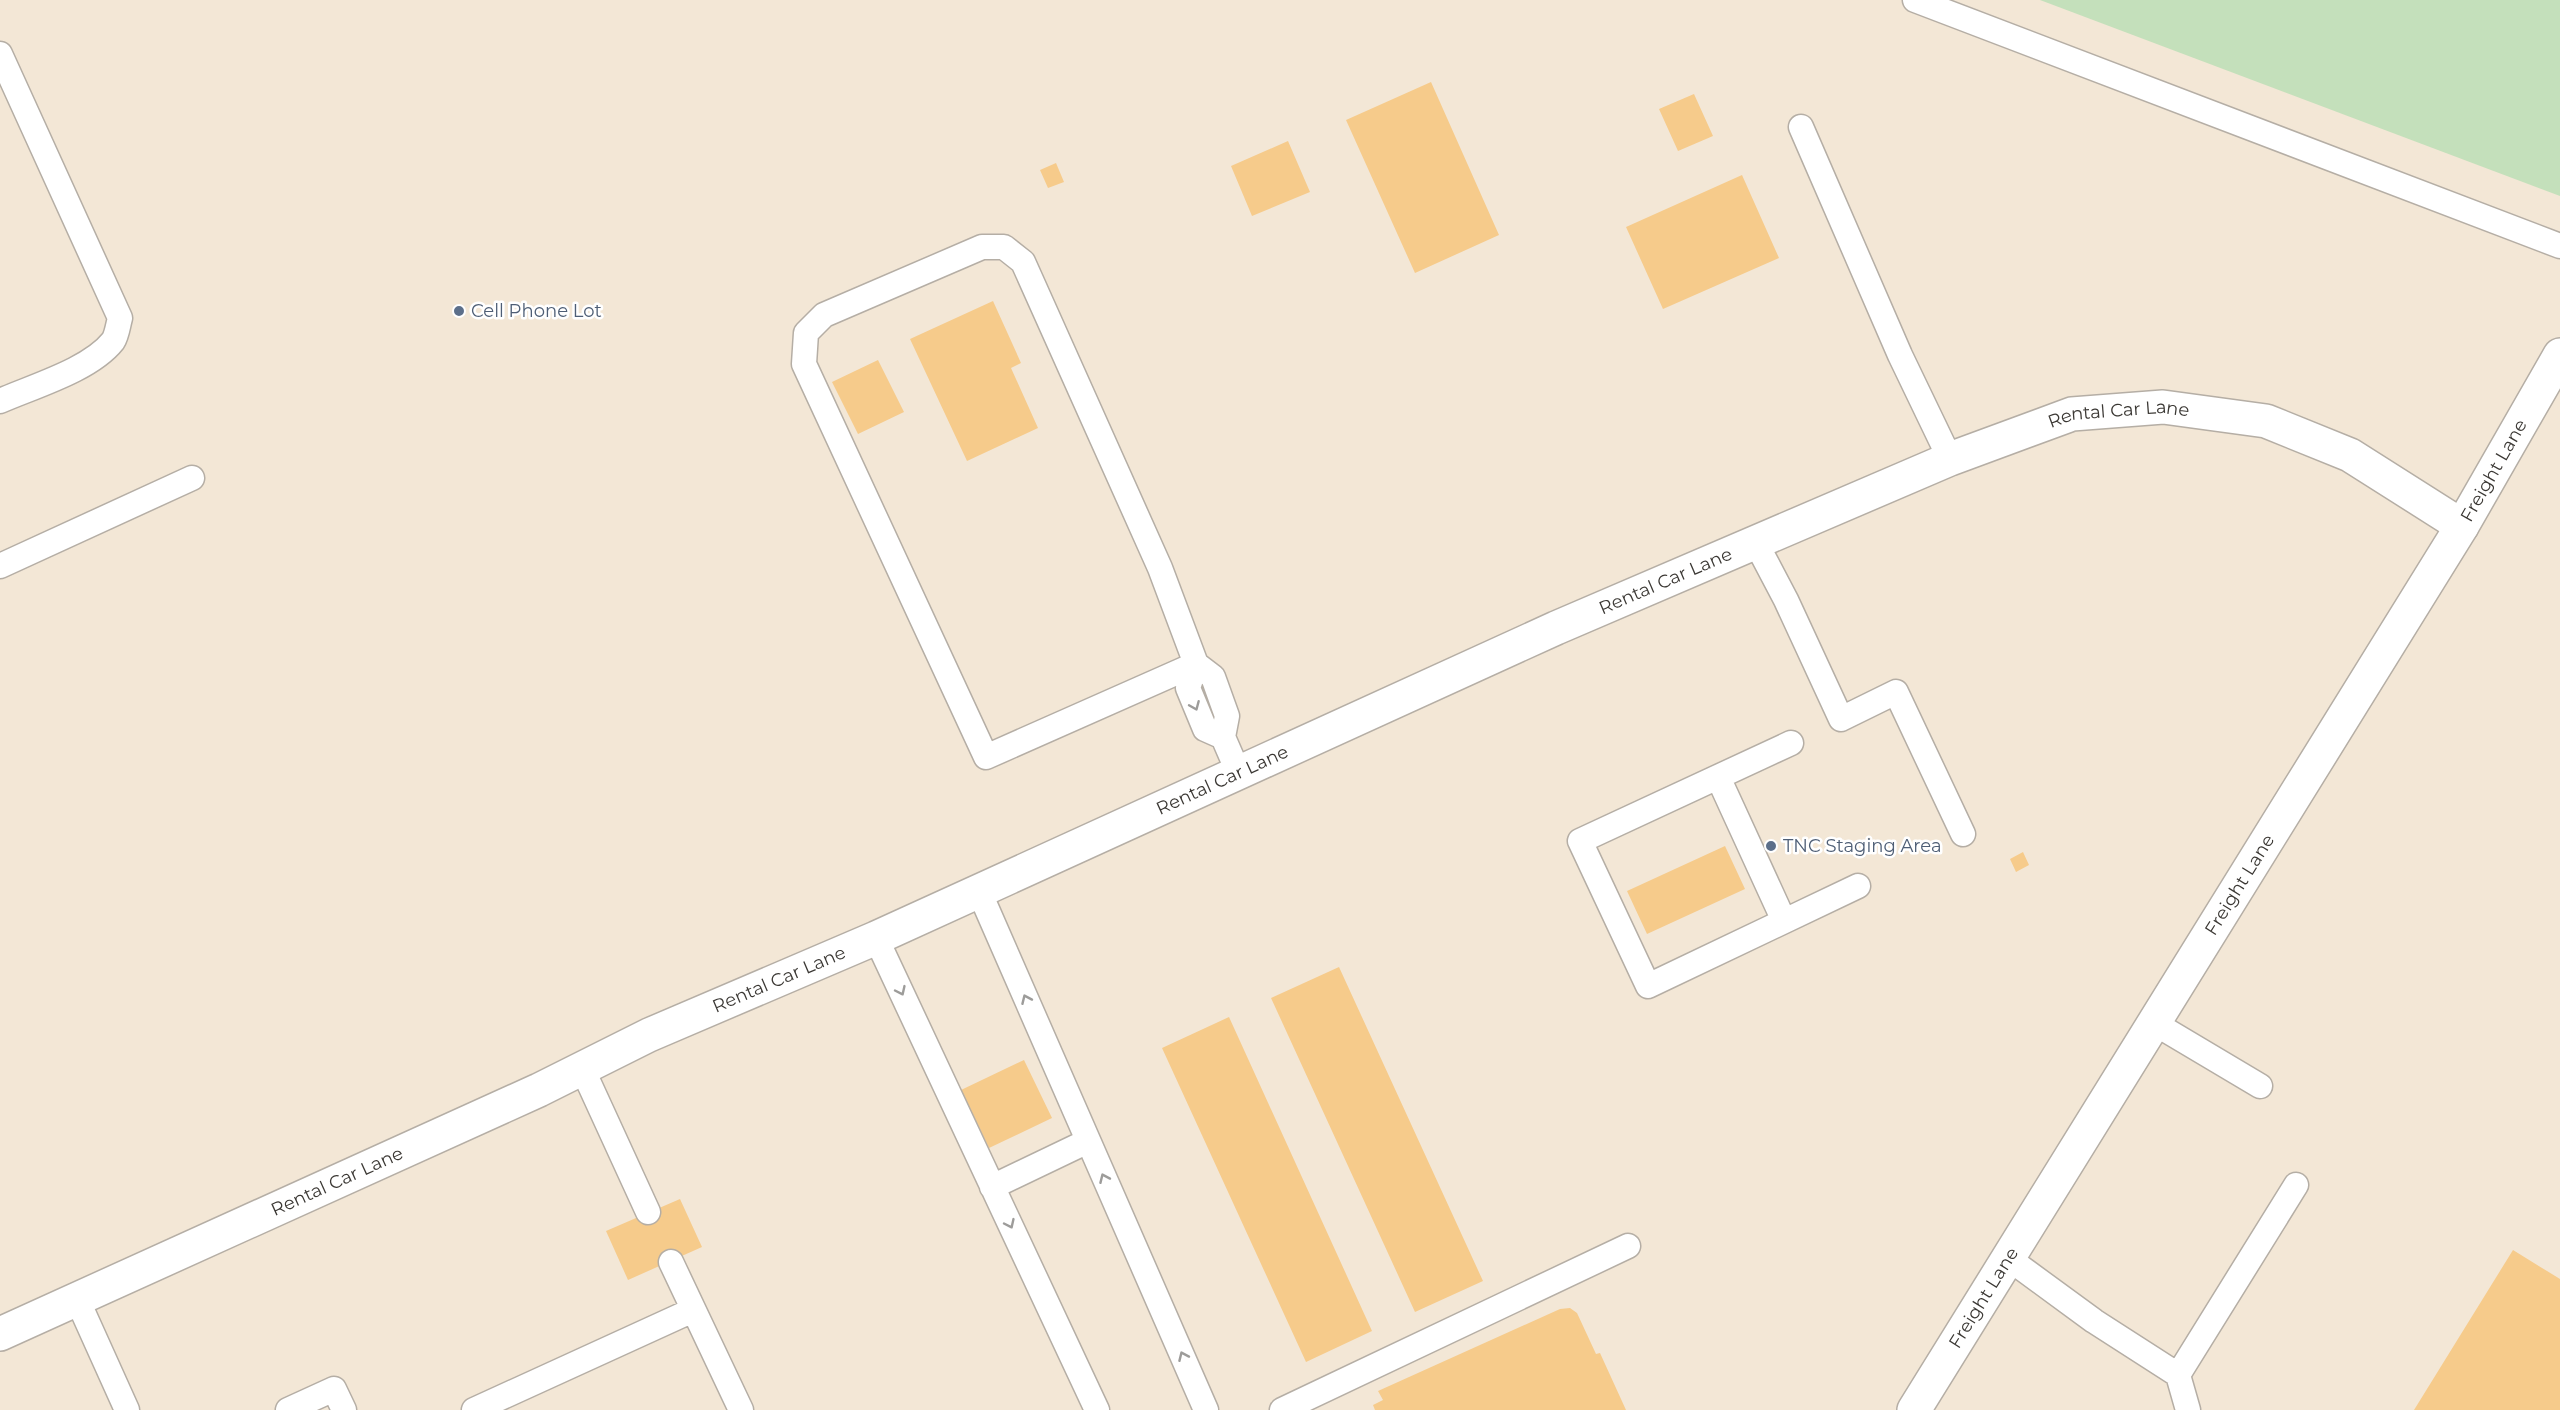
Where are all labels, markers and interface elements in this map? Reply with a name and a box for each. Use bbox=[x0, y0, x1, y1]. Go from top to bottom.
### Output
place label: Cell Phone Lot bbox=[471, 300, 602, 322]
marker: Cell Phone Lot bbox=[452, 304, 466, 318]
street label: Rental Car Lane bbox=[2045, 396, 2191, 433]
street label: Freight Lane bbox=[2456, 415, 2532, 526]
street label: Rental Car Lane bbox=[1596, 543, 1736, 619]
one-way arrow bbox=[1188, 700, 1200, 711]
street label: Rental Car Lane bbox=[1153, 741, 1292, 820]
street label: Freight Lane bbox=[2200, 830, 2279, 939]
place label: TNC Staging Area bbox=[1783, 835, 1942, 857]
marker: TNC Staging Area bbox=[1764, 839, 1778, 853]
street label: Rental Car Lane bbox=[709, 941, 849, 1018]
one-way arrow bbox=[893, 984, 905, 995]
one-way arrow bbox=[1021, 995, 1033, 1006]
street label: Rental Car Lane bbox=[268, 1142, 407, 1221]
one-way arrow bbox=[1100, 1173, 1112, 1184]
one-way arrow bbox=[1003, 1218, 1015, 1229]
street label: Freight Lane bbox=[1944, 1243, 2023, 1352]
one-way arrow bbox=[1178, 1352, 1190, 1363]

